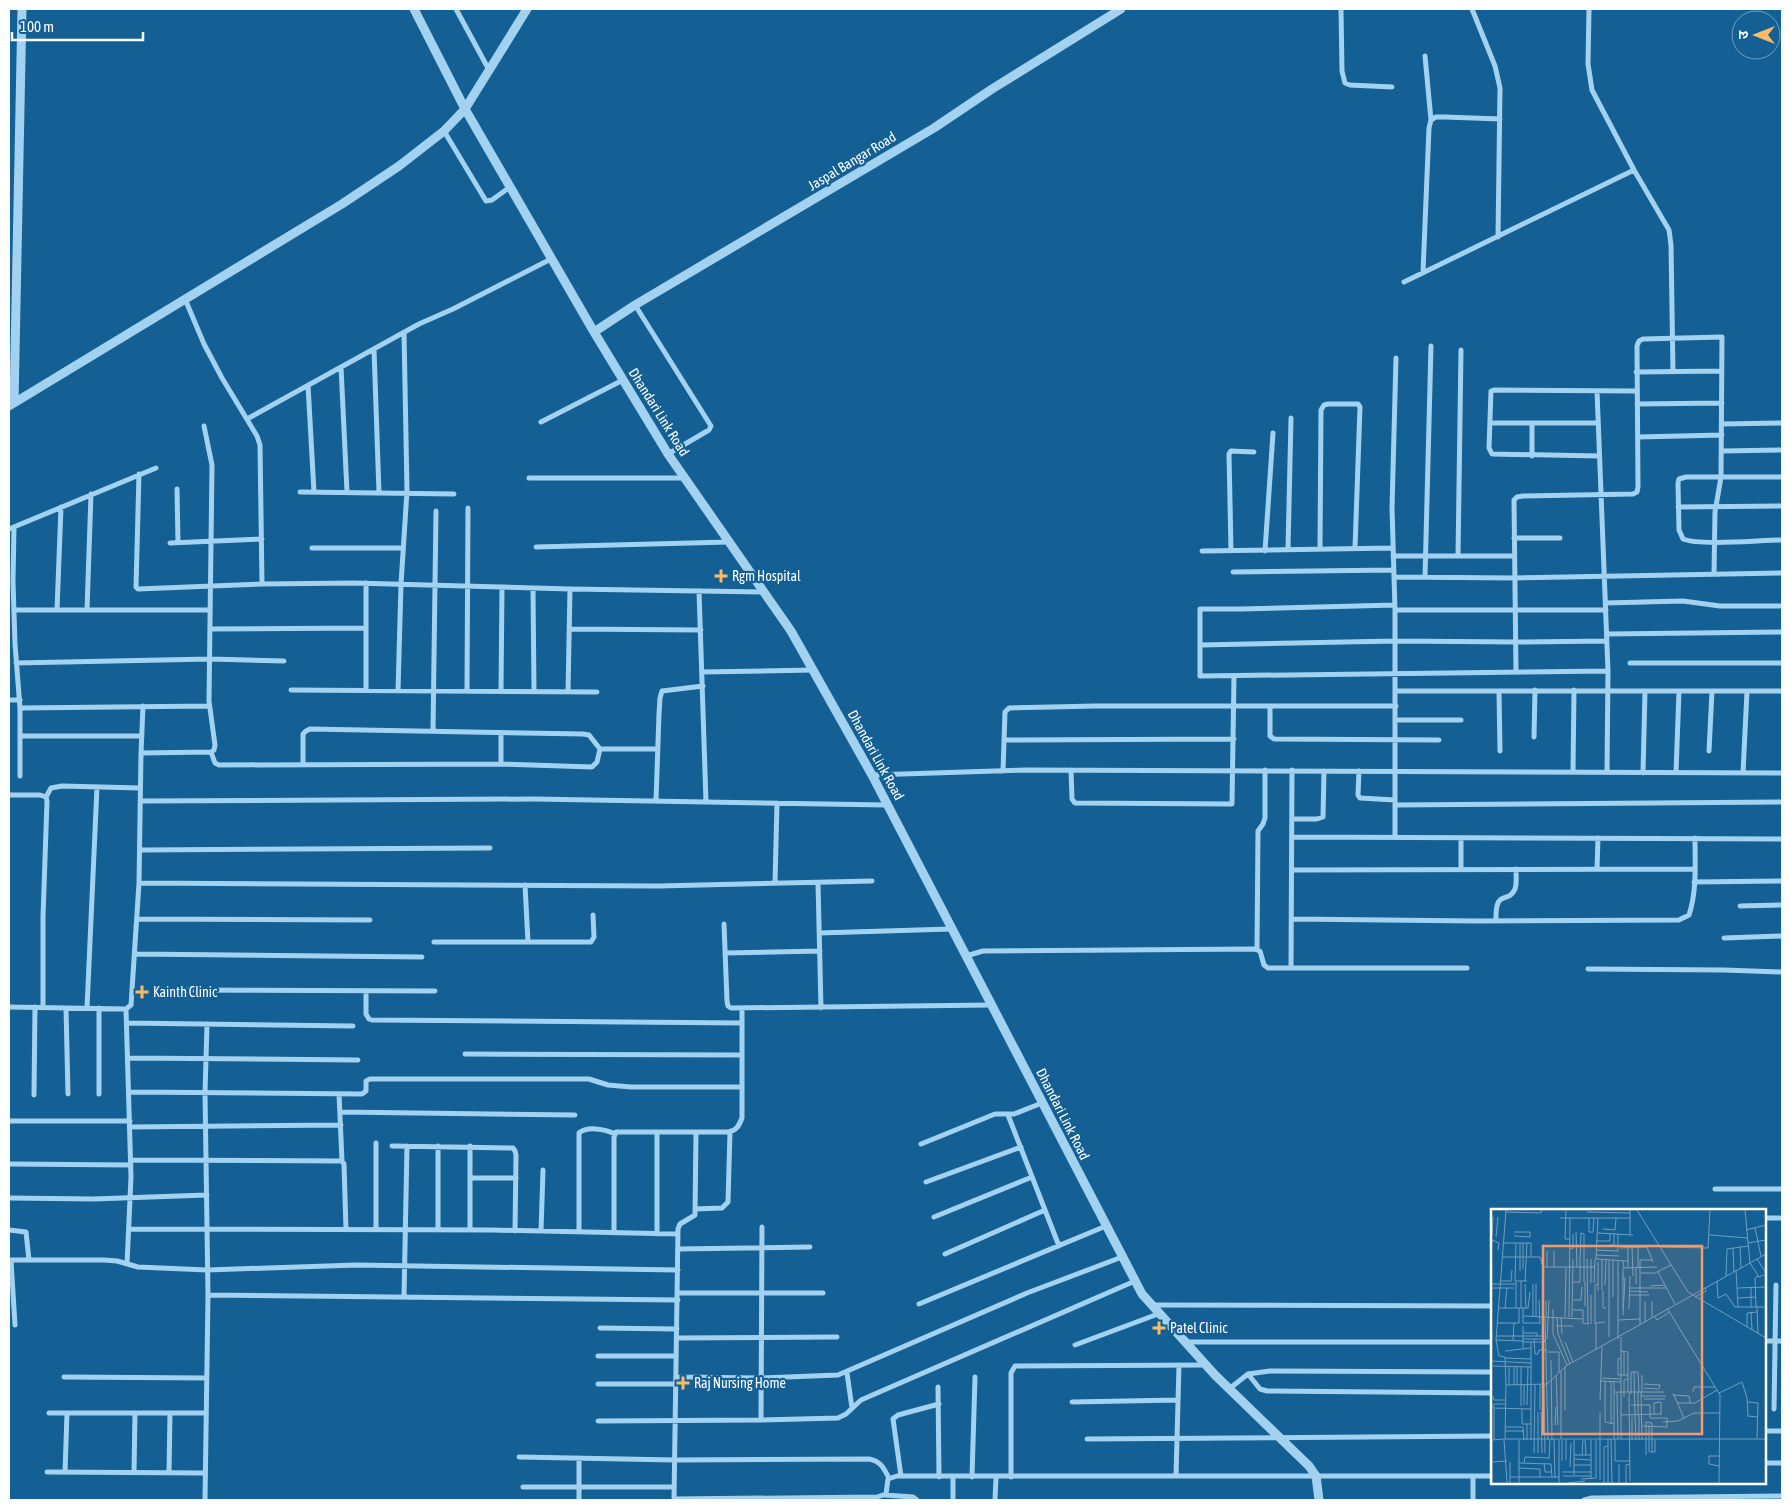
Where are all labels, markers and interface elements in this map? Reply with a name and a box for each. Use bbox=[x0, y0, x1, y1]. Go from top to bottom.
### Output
scale bar bbox=[12, 10, 144, 42]
north arrow bbox=[1731, 10, 1781, 60]
text: 100 m bbox=[20, 18, 54, 35]
text: उ bbox=[1735, 30, 1751, 39]
street label: Jaspal Bangar Road bbox=[805, 128, 899, 194]
street label: Dhandari Link Road bbox=[626, 365, 692, 459]
place label: Rgm Hospital bbox=[732, 568, 801, 584]
marker: Rgm Hospital bbox=[714, 569, 728, 583]
street label: Dhandari Link Road bbox=[845, 707, 907, 803]
place label: Kainth Clinic bbox=[153, 984, 218, 1000]
marker: Kainth Clinic bbox=[135, 985, 149, 999]
street label: Dhandari Link Road bbox=[1033, 1066, 1093, 1162]
inset map bbox=[1491, 1209, 1766, 1484]
place label: Patel Clinic bbox=[1170, 1320, 1228, 1336]
marker: Patel Clinic bbox=[1152, 1321, 1166, 1335]
place label: Raj Nursing Home bbox=[694, 1375, 786, 1391]
marker: Raj Nursing Home bbox=[676, 1376, 690, 1390]

